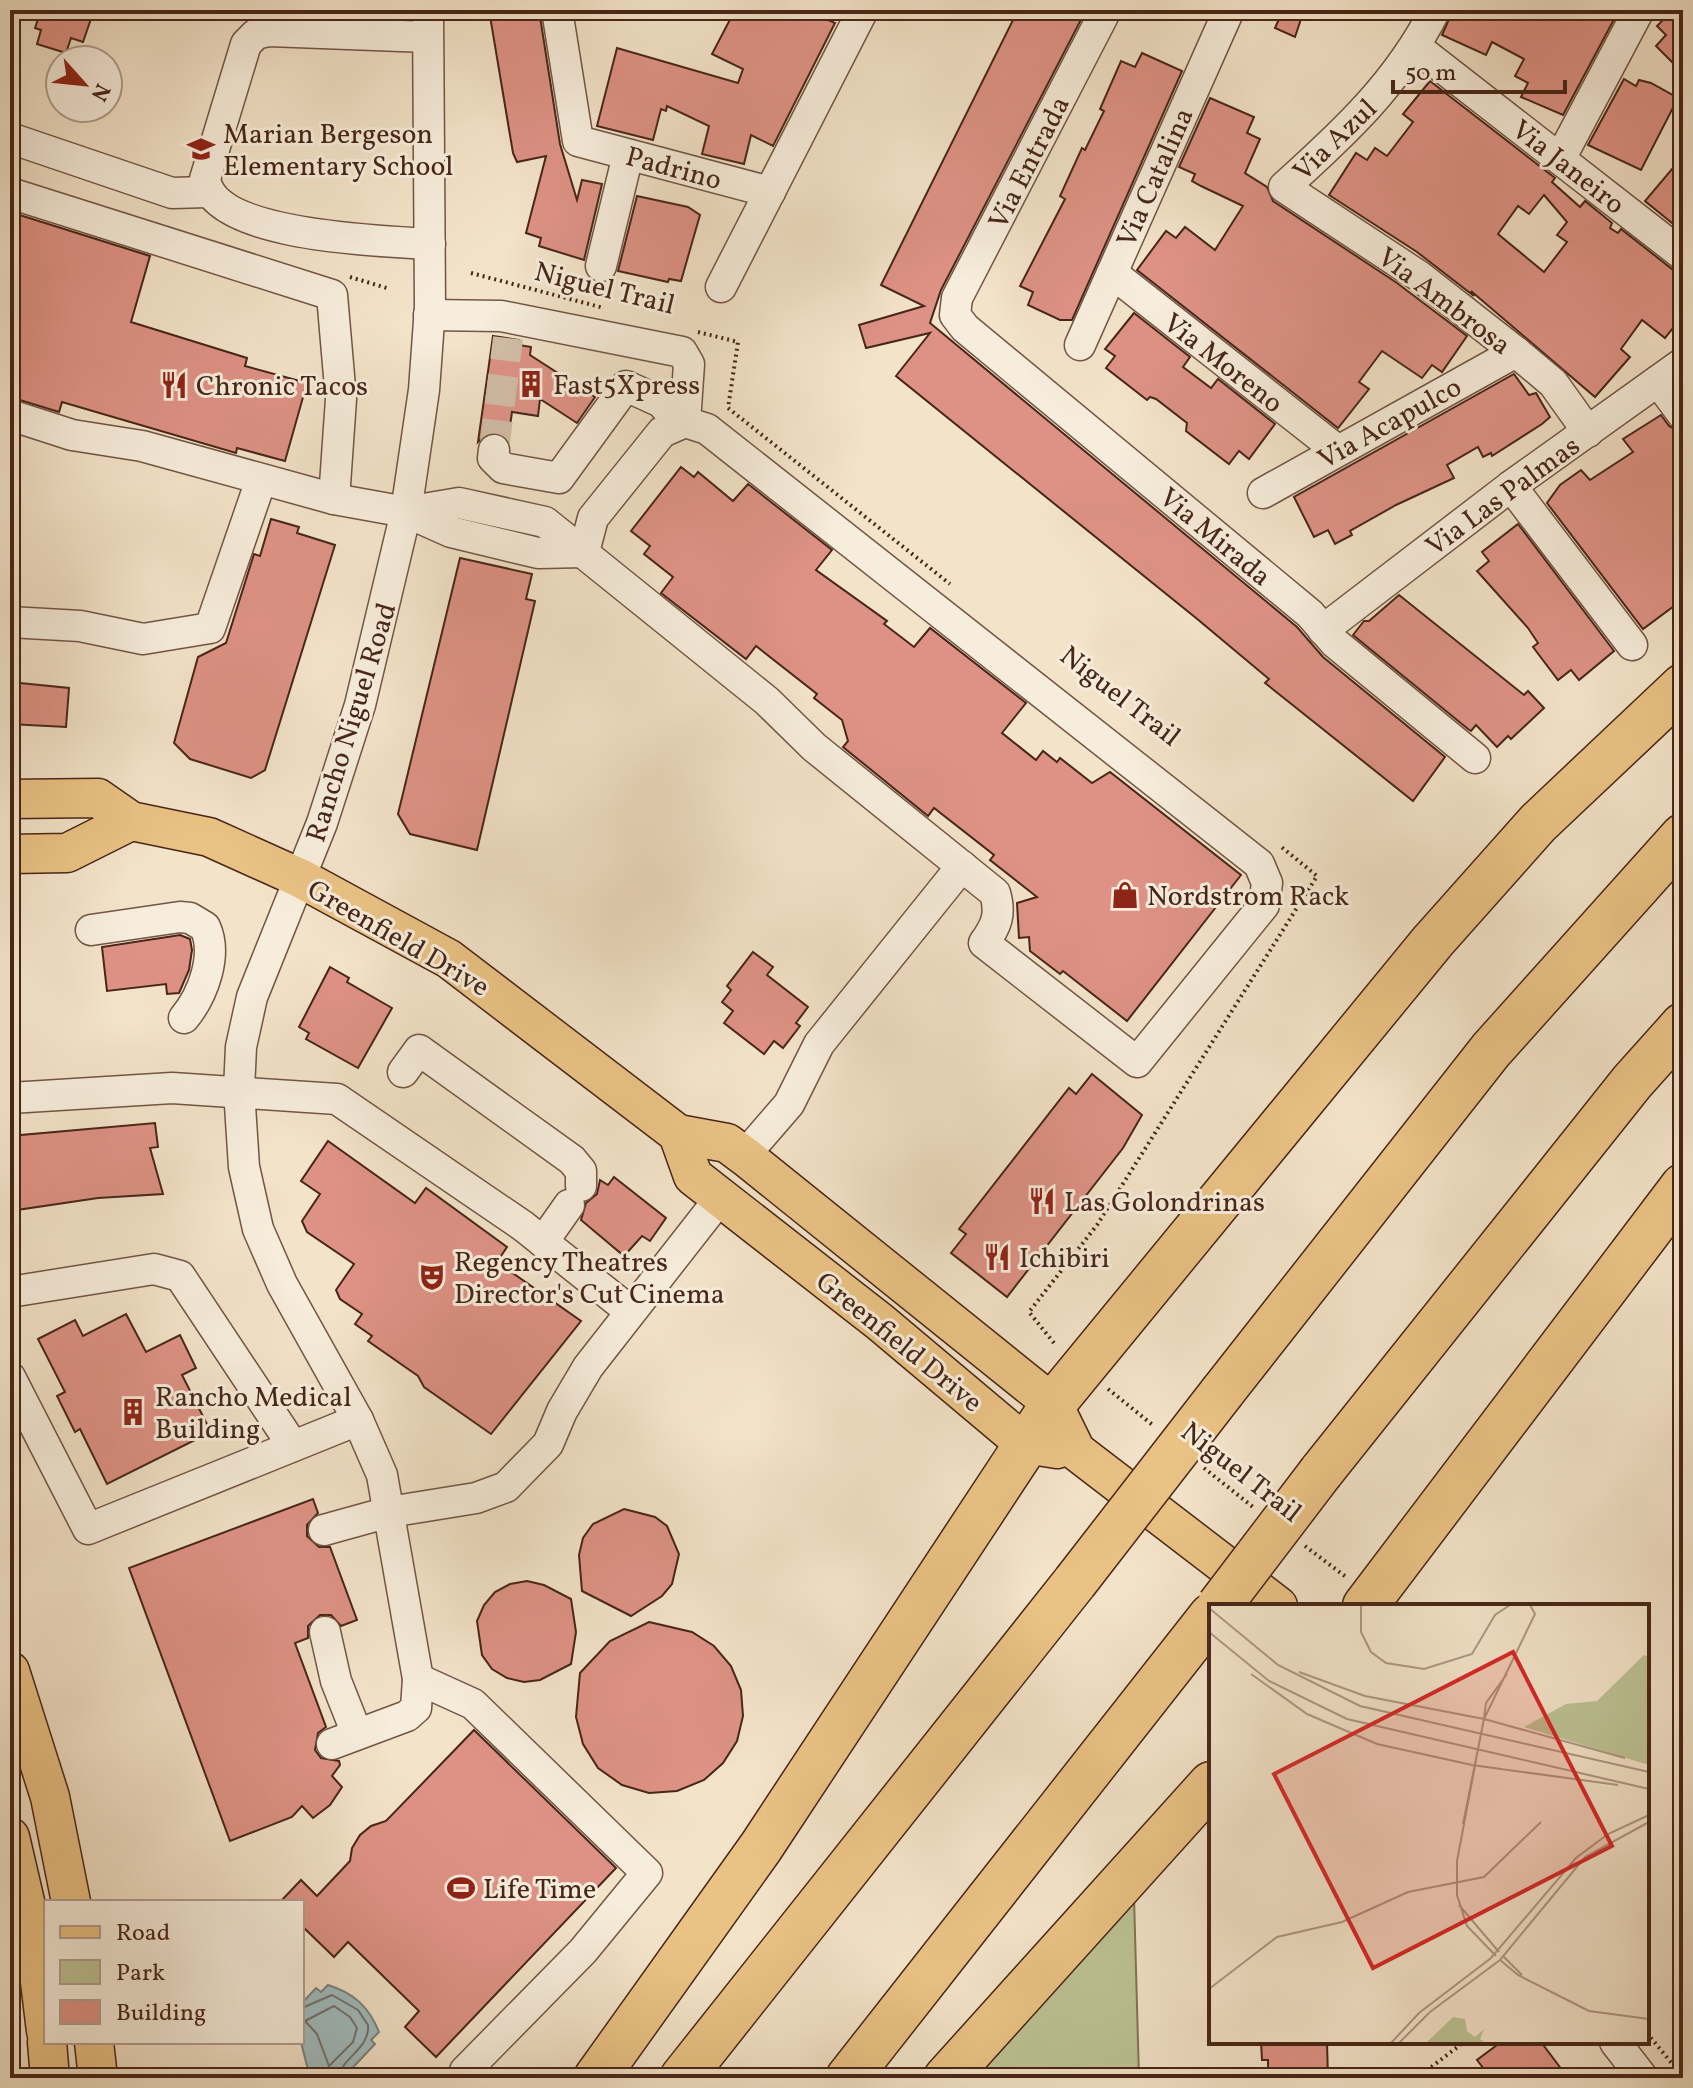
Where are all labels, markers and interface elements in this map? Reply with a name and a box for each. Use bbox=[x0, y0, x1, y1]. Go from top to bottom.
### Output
north arrow bbox=[44, 44, 124, 124]
scale bar bbox=[1393, 44, 1565, 94]
text: 50 m bbox=[1405, 57, 1457, 91]
text: N bbox=[82, 78, 117, 106]
street label: Via Entrada bbox=[980, 90, 1080, 236]
street label: Via Azul bbox=[1285, 91, 1387, 191]
street label: Via Catalina bbox=[1108, 102, 1204, 254]
street label: Via Janeiro bbox=[1503, 111, 1632, 225]
place label: Marian Bergeson Elementary School bbox=[223, 116, 454, 187]
school or university icon: Marian Bergeson Elementary School bbox=[186, 134, 216, 164]
street label: Padrino bbox=[621, 138, 726, 201]
street label: Via Ambrosa bbox=[1369, 239, 1518, 365]
street label: Niguel Trail bbox=[530, 253, 679, 326]
street label: Via Moreno bbox=[1154, 305, 1291, 423]
place label: Fast5Xpress bbox=[553, 367, 700, 406]
place label: Chronic Tacos bbox=[196, 368, 368, 407]
building icon: Fast5Xpress bbox=[516, 369, 546, 399]
street label: Via Acapulco bbox=[1311, 369, 1469, 480]
restaurant icon: Chronic Tacos bbox=[159, 370, 189, 400]
street label: Via Las Palmas bbox=[1418, 428, 1589, 566]
street label: Via Mirada bbox=[1150, 479, 1279, 596]
street label: Rancho Niguel Road bbox=[297, 598, 407, 847]
street label: Niguel Trail bbox=[1051, 637, 1188, 756]
street label: Greenfield Drive bbox=[299, 871, 496, 1007]
place label: Nordstrom Rack bbox=[1147, 878, 1349, 917]
shop icon: Nordstrom Rack bbox=[1110, 880, 1140, 910]
place label: Las Golondrinas bbox=[1064, 1184, 1265, 1223]
restaurant icon: Las Golondrinas bbox=[1027, 1186, 1057, 1216]
place label: Ichibiri bbox=[1019, 1240, 1110, 1279]
restaurant icon: Ichibiri bbox=[982, 1242, 1012, 1272]
place label: Regency Theatres Director's Cut Cinema bbox=[454, 1244, 725, 1315]
theatre icon: Regency Theatres Director's Cut Cinema bbox=[417, 1262, 447, 1292]
street label: Greenfield Drive bbox=[807, 1263, 990, 1422]
place label: Rancho Medical Building bbox=[155, 1379, 352, 1450]
building icon: Rancho Medical Building bbox=[118, 1397, 148, 1427]
street label: Niguel Trail bbox=[1172, 1413, 1309, 1532]
inset map bbox=[1209, 1604, 1649, 2044]
place label: Life Time bbox=[483, 1871, 596, 1910]
sports icon: Life Time bbox=[446, 1873, 476, 1903]
legend bbox=[44, 1900, 304, 2044]
text: Road bbox=[116, 1917, 170, 1951]
text: Park bbox=[116, 1957, 165, 1991]
text: Building bbox=[116, 1997, 206, 2031]

